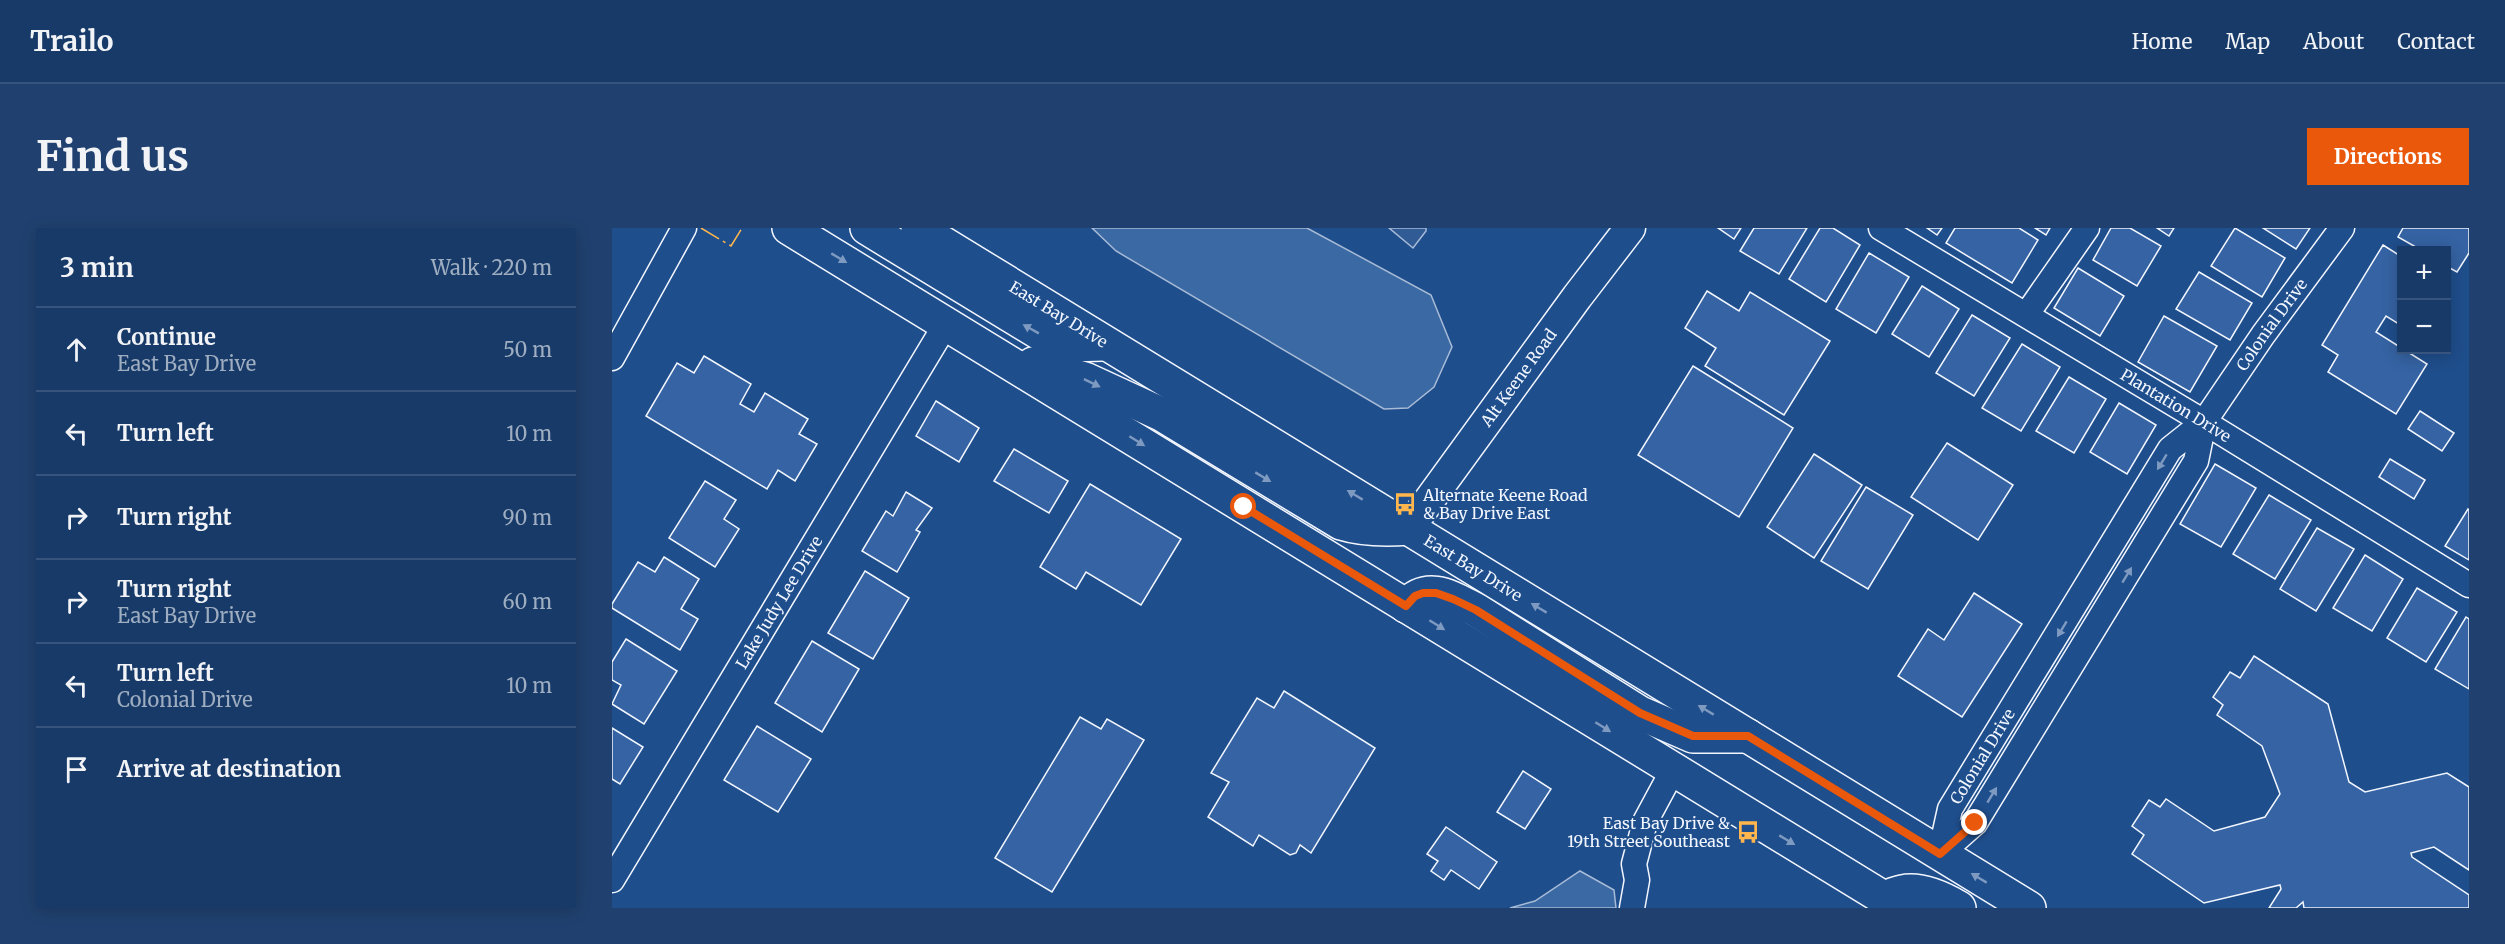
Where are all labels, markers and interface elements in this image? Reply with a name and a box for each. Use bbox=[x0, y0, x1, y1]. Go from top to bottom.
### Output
text: Trailo bbox=[30, 23, 114, 59]
text: Home bbox=[2132, 28, 2192, 55]
text: Map bbox=[2225, 28, 2270, 55]
text: About bbox=[2303, 28, 2364, 55]
text: Contact bbox=[2397, 28, 2475, 55]
button: Directions bbox=[2307, 128, 2469, 185]
text: Find us bbox=[36, 130, 189, 182]
map controls bbox=[2397, 246, 2451, 354]
button: + bbox=[2397, 246, 2451, 300]
text: 3 min bbox=[60, 251, 134, 284]
one-way arrow bbox=[831, 253, 847, 264]
text: Walk · 220 m bbox=[431, 255, 552, 280]
street label: Colonial Drive bbox=[2232, 275, 2311, 374]
street label: East Bay Drive bbox=[1006, 277, 1111, 352]
button: − bbox=[2397, 300, 2451, 354]
text: Continue bbox=[117, 323, 216, 351]
one-way arrow bbox=[1022, 324, 1039, 334]
street label: Alt Keene Road bbox=[1476, 324, 1561, 431]
icon: ahead bbox=[60, 333, 93, 366]
text: 50 m bbox=[503, 337, 552, 362]
text: East Bay Drive bbox=[117, 351, 256, 376]
street label: Plantation Drive bbox=[2117, 364, 2235, 446]
one-way arrow bbox=[1084, 379, 1101, 388]
icon: left bbox=[60, 417, 93, 450]
text: Turn left bbox=[117, 419, 214, 447]
text: 10 m bbox=[506, 421, 552, 446]
one-way arrow bbox=[1129, 436, 1146, 447]
one-way arrow bbox=[2157, 454, 2168, 470]
one-way arrow bbox=[1255, 471, 1271, 482]
place label: Alternate Keene Road & Bay Drive East bbox=[1422, 485, 1588, 523]
one-way arrow bbox=[1347, 490, 1363, 501]
bus stop icon: Alternate Keene Road & Bay Drive East bbox=[1392, 491, 1418, 517]
route start bbox=[1230, 493, 1256, 519]
icon: right bbox=[60, 501, 93, 534]
text: Turn right bbox=[117, 503, 231, 531]
text: 90 m bbox=[502, 505, 552, 530]
street label: East Bay Drive bbox=[1421, 530, 1526, 605]
street label: Lake Judy Lee Drive bbox=[731, 532, 826, 672]
one-way arrow bbox=[2121, 567, 2132, 583]
text: Turn right bbox=[117, 575, 231, 603]
icon: right bbox=[60, 585, 93, 618]
text: 60 m bbox=[502, 589, 552, 614]
one-way arrow bbox=[1531, 602, 1547, 613]
text: East Bay Drive bbox=[117, 603, 256, 628]
one-way arrow bbox=[1429, 620, 1445, 631]
one-way arrow bbox=[2056, 621, 2067, 637]
text: Turn left bbox=[117, 659, 214, 687]
icon: left bbox=[60, 669, 93, 702]
text: 10 m bbox=[506, 673, 552, 698]
text: Colonial Drive bbox=[117, 687, 253, 712]
one-way arrow bbox=[1697, 704, 1714, 715]
street label: Colonial Drive bbox=[1945, 705, 2019, 808]
one-way arrow bbox=[1595, 722, 1611, 733]
icon: arrive bbox=[60, 753, 93, 786]
text: Arrive at destination bbox=[117, 755, 341, 783]
one-way arrow bbox=[1987, 787, 1998, 803]
route end bbox=[1961, 809, 1987, 835]
place label: East Bay Drive & 19th Street Southeast bbox=[1567, 813, 1731, 851]
bus stop icon: East Bay Drive & 19th Street Southeast bbox=[1735, 819, 1761, 845]
one-way arrow bbox=[1779, 834, 1796, 845]
one-way arrow bbox=[1971, 872, 1987, 883]

